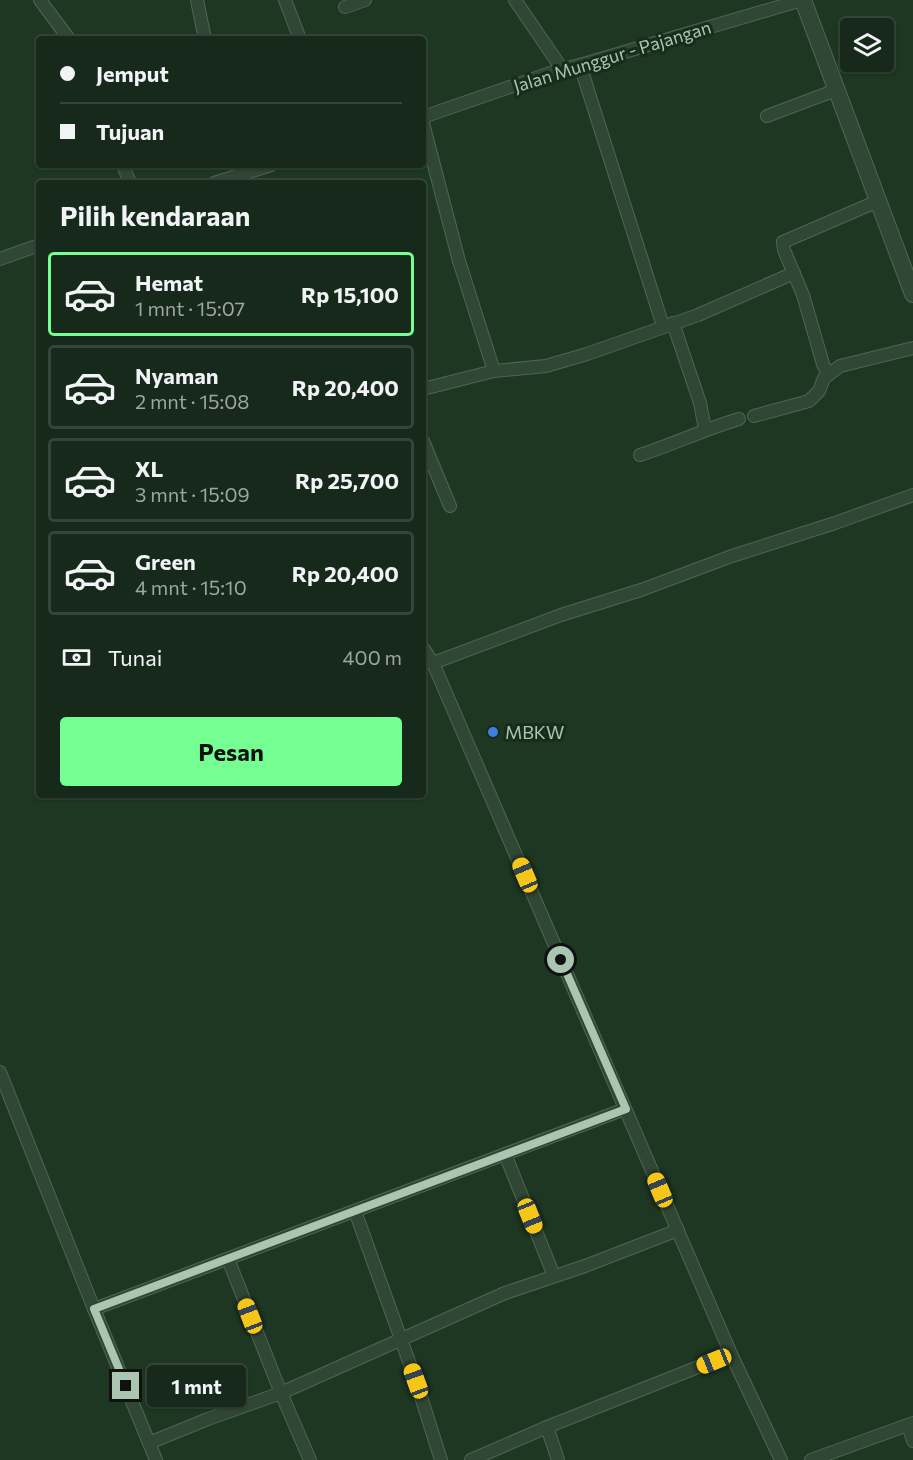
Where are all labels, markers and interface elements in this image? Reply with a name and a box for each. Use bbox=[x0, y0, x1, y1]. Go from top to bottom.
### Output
street label: Jalan Munggur - Pajangan bbox=[510, 15, 714, 97]
map controls bbox=[840, 18, 894, 72]
button: layers bbox=[840, 18, 894, 72]
text: Jemput bbox=[96, 60, 169, 87]
text: Tujuan bbox=[96, 118, 164, 145]
text: Pilih kendaraan bbox=[60, 199, 250, 232]
icon: car bbox=[63, 267, 117, 321]
text: Hemat bbox=[135, 269, 203, 296]
text: Rp 15,100 bbox=[301, 281, 399, 308]
text: 1 mnt · 15:07 bbox=[135, 296, 245, 320]
icon: car bbox=[63, 360, 117, 414]
text: Nyaman bbox=[135, 362, 218, 389]
text: Rp 20,400 bbox=[292, 374, 399, 401]
text: 2 mnt · 15:08 bbox=[135, 389, 249, 413]
icon: car bbox=[63, 453, 117, 507]
text: XL bbox=[135, 455, 163, 482]
text: Rp 25,700 bbox=[295, 467, 399, 494]
text: 3 mnt · 15:09 bbox=[135, 482, 250, 506]
icon: car bbox=[63, 546, 117, 600]
text: Green bbox=[135, 548, 196, 575]
text: Rp 20,400 bbox=[292, 560, 399, 587]
text: 4 mnt · 15:10 bbox=[135, 575, 247, 599]
icon: cash bbox=[60, 641, 93, 674]
text: Tunai bbox=[108, 644, 162, 671]
text: 400 m bbox=[343, 645, 402, 669]
button: Pesan bbox=[60, 717, 402, 786]
place label: MBKW bbox=[505, 721, 564, 743]
marker: MBKW bbox=[486, 725, 500, 739]
car bbox=[510, 855, 540, 895]
route start bbox=[547, 946, 574, 973]
car bbox=[645, 1170, 675, 1210]
car bbox=[515, 1196, 545, 1236]
car bbox=[235, 1296, 265, 1336]
car bbox=[694, 1346, 734, 1376]
car bbox=[401, 1361, 431, 1401]
callout: 1 mnt bbox=[147, 1365, 246, 1407]
route end bbox=[112, 1372, 139, 1399]
text: 1 mnt bbox=[171, 1374, 222, 1398]

